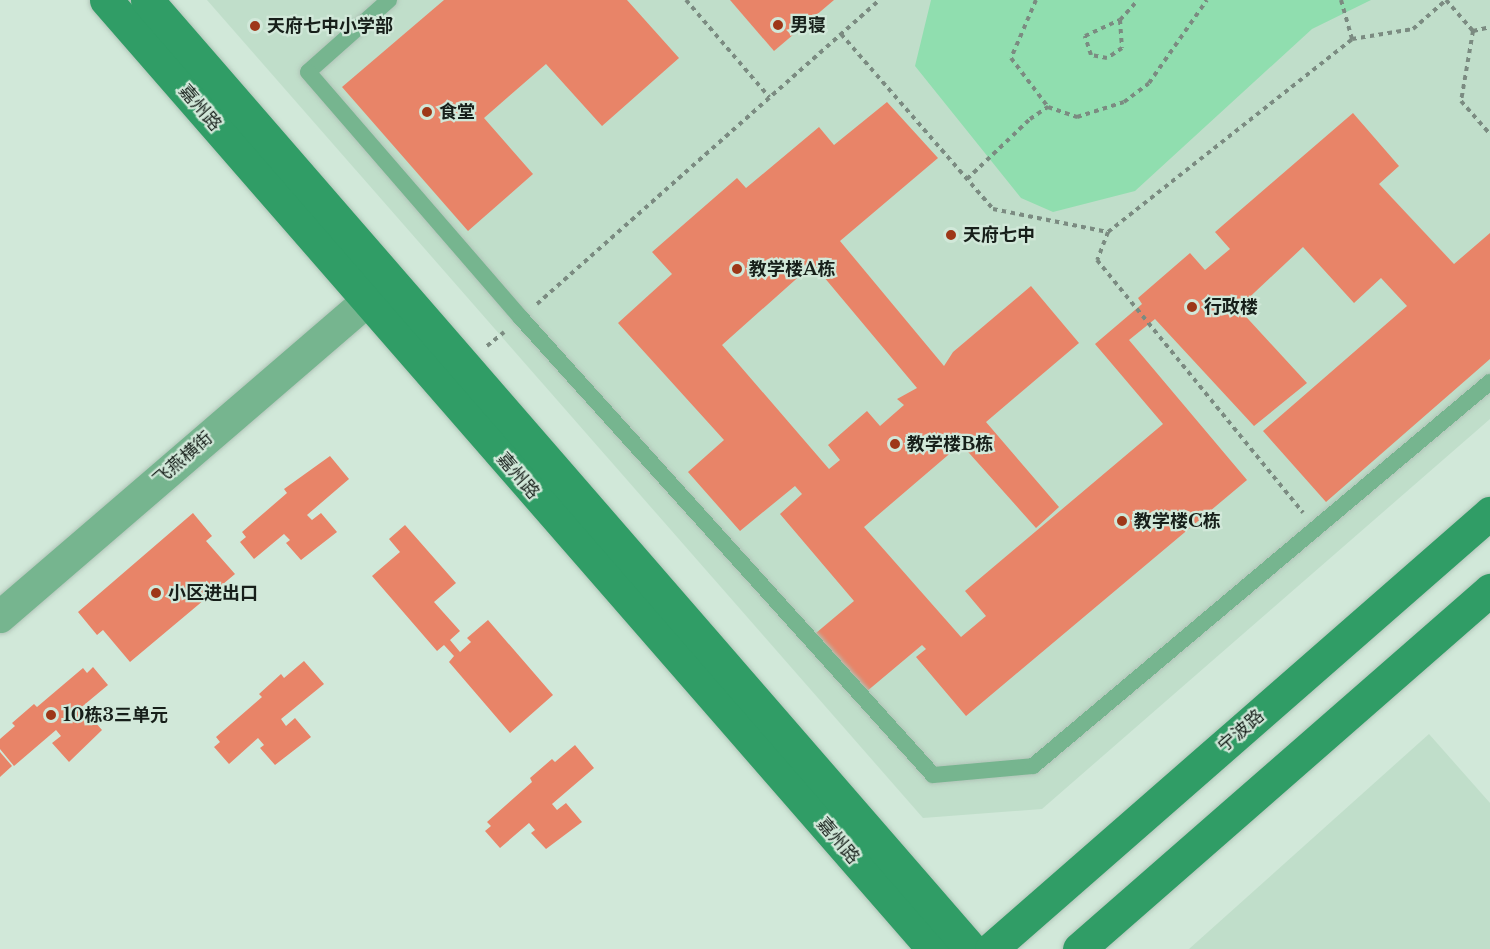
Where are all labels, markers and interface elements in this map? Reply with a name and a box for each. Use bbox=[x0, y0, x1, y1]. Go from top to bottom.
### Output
place label: 男寝 bbox=[790, 14, 826, 36]
place label: 天府七中小学部 bbox=[267, 15, 393, 37]
marker: 男寝 bbox=[771, 18, 785, 32]
marker: 天府七中小学部 bbox=[248, 19, 262, 33]
street label: 嘉州路 bbox=[174, 81, 226, 135]
place label: 食堂 bbox=[439, 101, 475, 123]
marker: 食堂 bbox=[420, 105, 434, 119]
place label: 天府七中 bbox=[963, 224, 1035, 246]
marker: 天府七中 bbox=[944, 228, 958, 242]
place label: 教学楼A栋 bbox=[749, 258, 836, 280]
marker: 教学楼A栋 bbox=[730, 262, 744, 276]
place label: 行政楼 bbox=[1204, 296, 1258, 318]
marker: 行政楼 bbox=[1185, 300, 1199, 314]
street label: 飞燕横街 bbox=[149, 427, 217, 491]
place label: 教学楼B栋 bbox=[907, 433, 993, 455]
marker: 教学楼B栋 bbox=[888, 437, 902, 451]
street label: 嘉州路 bbox=[492, 449, 544, 503]
place label: 教学楼C栋 bbox=[1134, 510, 1221, 532]
marker: 教学楼C栋 bbox=[1115, 514, 1129, 528]
place label: 小区进出口 bbox=[168, 582, 258, 604]
marker: 小区进出口 bbox=[149, 586, 163, 600]
place label: 10栋3三单元 bbox=[63, 704, 168, 726]
street label: 宁波路 bbox=[1214, 705, 1268, 757]
marker: 10栋3三单元 bbox=[44, 708, 58, 722]
street label: 嘉州路 bbox=[812, 814, 864, 868]

